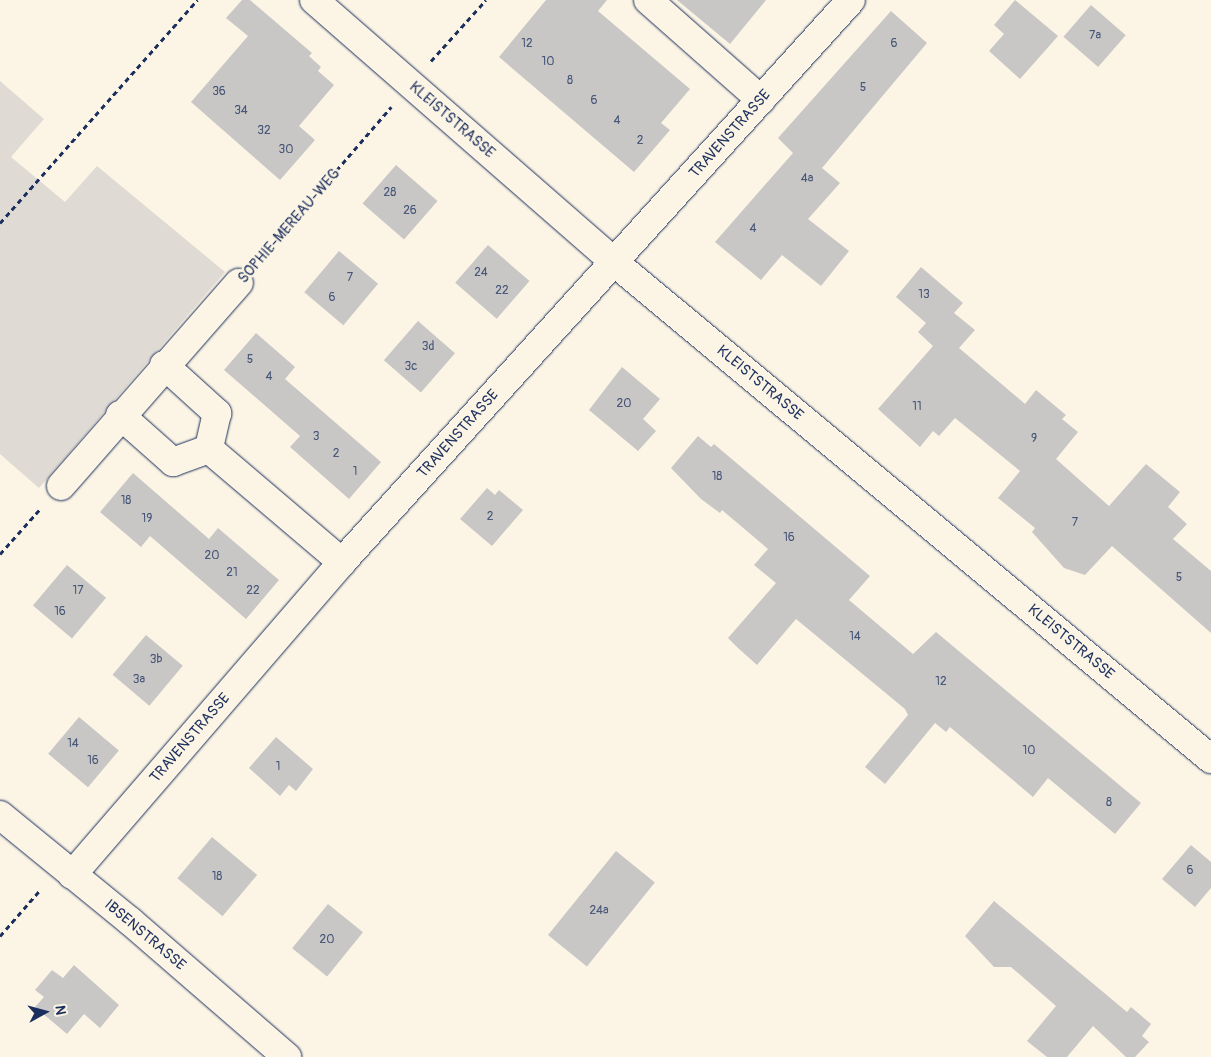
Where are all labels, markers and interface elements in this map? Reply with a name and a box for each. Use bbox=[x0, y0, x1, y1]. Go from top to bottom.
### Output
house number: 7a bbox=[1089, 29, 1101, 43]
house number: 12 bbox=[521, 37, 533, 51]
house number: 6 bbox=[891, 37, 897, 51]
house number: 10 bbox=[542, 55, 554, 69]
house number: 8 bbox=[567, 74, 573, 88]
street label: KLEISTSTRASSE bbox=[406, 78, 498, 162]
house number: 5 bbox=[860, 81, 866, 95]
house number: 36 bbox=[212, 85, 226, 99]
street label: TRAVENSTRASSE bbox=[686, 86, 774, 182]
house number: 6 bbox=[591, 94, 597, 108]
house number: 34 bbox=[234, 104, 248, 118]
house number: 4 bbox=[614, 114, 620, 128]
house number: 32 bbox=[257, 124, 271, 138]
house number: 2 bbox=[637, 134, 643, 148]
house number: 30 bbox=[279, 143, 293, 157]
street label: SOPHIE-MEREAU-WEG bbox=[234, 165, 344, 287]
house number: 4a bbox=[801, 172, 813, 186]
house number: 28 bbox=[384, 186, 396, 200]
house number: 26 bbox=[403, 204, 417, 218]
house number: 4 bbox=[750, 222, 756, 236]
house number: 24 bbox=[474, 266, 488, 280]
house number: 7 bbox=[347, 271, 353, 285]
house number: 22 bbox=[495, 284, 509, 298]
house number: 13 bbox=[918, 288, 930, 302]
house number: 6 bbox=[329, 291, 335, 305]
house number: 3d bbox=[422, 340, 434, 354]
street label: KLEISTSTRASSE bbox=[713, 342, 807, 424]
house number: 5 bbox=[247, 353, 253, 367]
house number: 3c bbox=[405, 360, 417, 374]
house number: 4 bbox=[266, 370, 272, 384]
street label: TRAVENSTRASSE bbox=[414, 386, 502, 482]
house number: 20 bbox=[617, 397, 631, 411]
house number: 11 bbox=[912, 400, 922, 414]
house number: 3 bbox=[313, 430, 319, 444]
house number: 9 bbox=[1031, 432, 1037, 446]
house number: 2 bbox=[333, 447, 339, 461]
house number: 1 bbox=[353, 465, 357, 479]
house number: 18 bbox=[712, 470, 722, 484]
house number: 18 bbox=[121, 494, 131, 508]
house number: 2 bbox=[487, 510, 493, 524]
house number: 19 bbox=[142, 512, 152, 526]
house number: 7 bbox=[1072, 516, 1078, 530]
house number: 16 bbox=[783, 531, 795, 545]
house number: 20 bbox=[205, 549, 219, 563]
house number: 21 bbox=[226, 566, 238, 580]
house number: 5 bbox=[1176, 571, 1182, 585]
house number: 17 bbox=[72, 584, 84, 598]
house number: 22 bbox=[246, 584, 260, 598]
street label: KLEISTSTRASSE bbox=[1024, 601, 1118, 683]
house number: 16 bbox=[54, 605, 66, 619]
house number: 14 bbox=[849, 630, 861, 644]
house number: 3b bbox=[150, 653, 162, 667]
house number: 3a bbox=[133, 673, 145, 687]
house number: 12 bbox=[935, 675, 947, 689]
street label: TRAVENSTRASSE bbox=[146, 690, 234, 786]
house number: 14 bbox=[67, 737, 79, 751]
house number: 10 bbox=[1023, 744, 1035, 758]
house number: 16 bbox=[87, 754, 99, 768]
house number: 1 bbox=[276, 760, 280, 774]
house number: 8 bbox=[1106, 796, 1112, 810]
house number: 6 bbox=[1187, 864, 1193, 878]
house number: 18 bbox=[212, 870, 222, 884]
street label: IBSENSTRASSE bbox=[101, 896, 189, 974]
house number: 24a bbox=[589, 904, 609, 918]
house number: 20 bbox=[320, 933, 334, 947]
north arrow bbox=[20, 987, 70, 1037]
text: N bbox=[51, 1004, 69, 1016]

